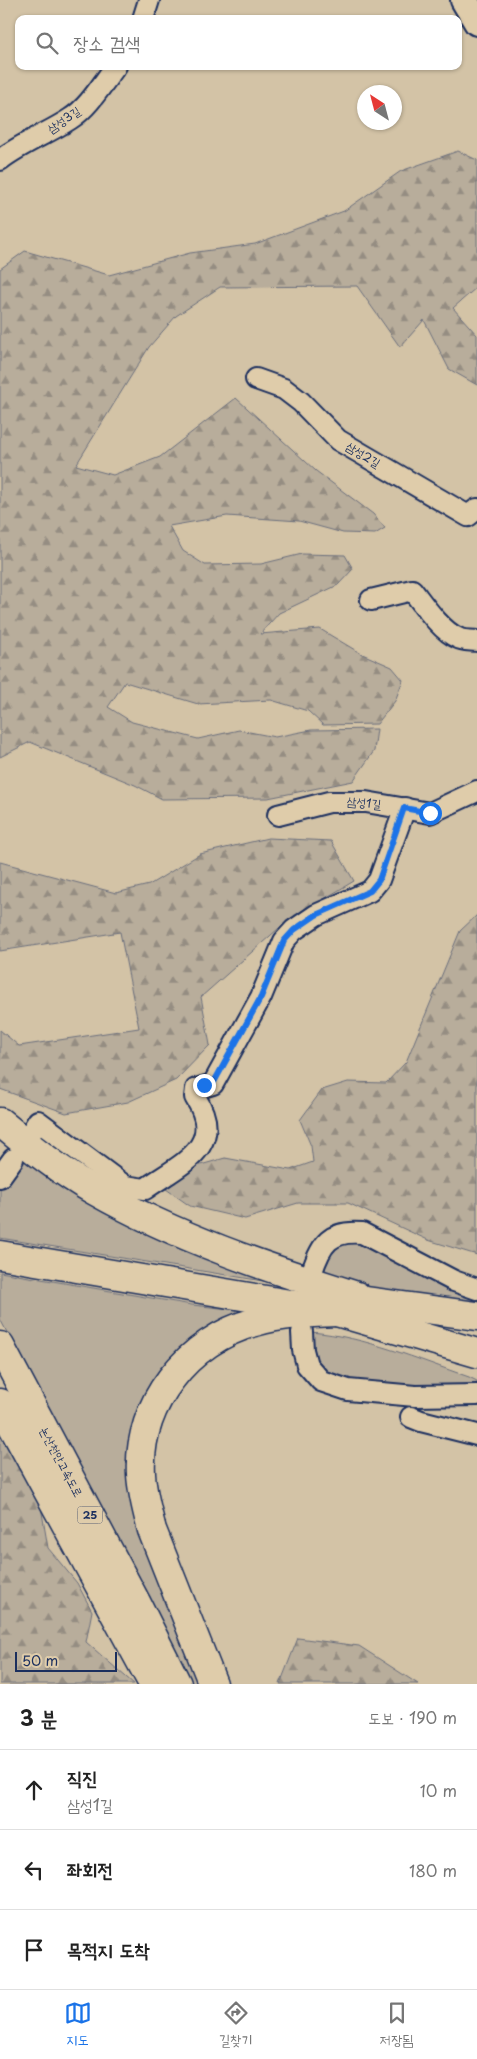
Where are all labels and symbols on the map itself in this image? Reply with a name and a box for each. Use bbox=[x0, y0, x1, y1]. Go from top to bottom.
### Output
north arrow bbox=[357, 85, 402, 130]
street label: 삼성3길 bbox=[43, 101, 84, 137]
street label: 삼성2길 bbox=[343, 437, 385, 472]
street label: 삼성1길 bbox=[346, 792, 382, 812]
route start bbox=[419, 802, 442, 825]
route end bbox=[193, 1074, 216, 1097]
street label: 논산천안고속도로 bbox=[36, 1423, 88, 1500]
road number: 25 bbox=[78, 1506, 102, 1524]
scale bar bbox=[15, 1649, 118, 1672]

